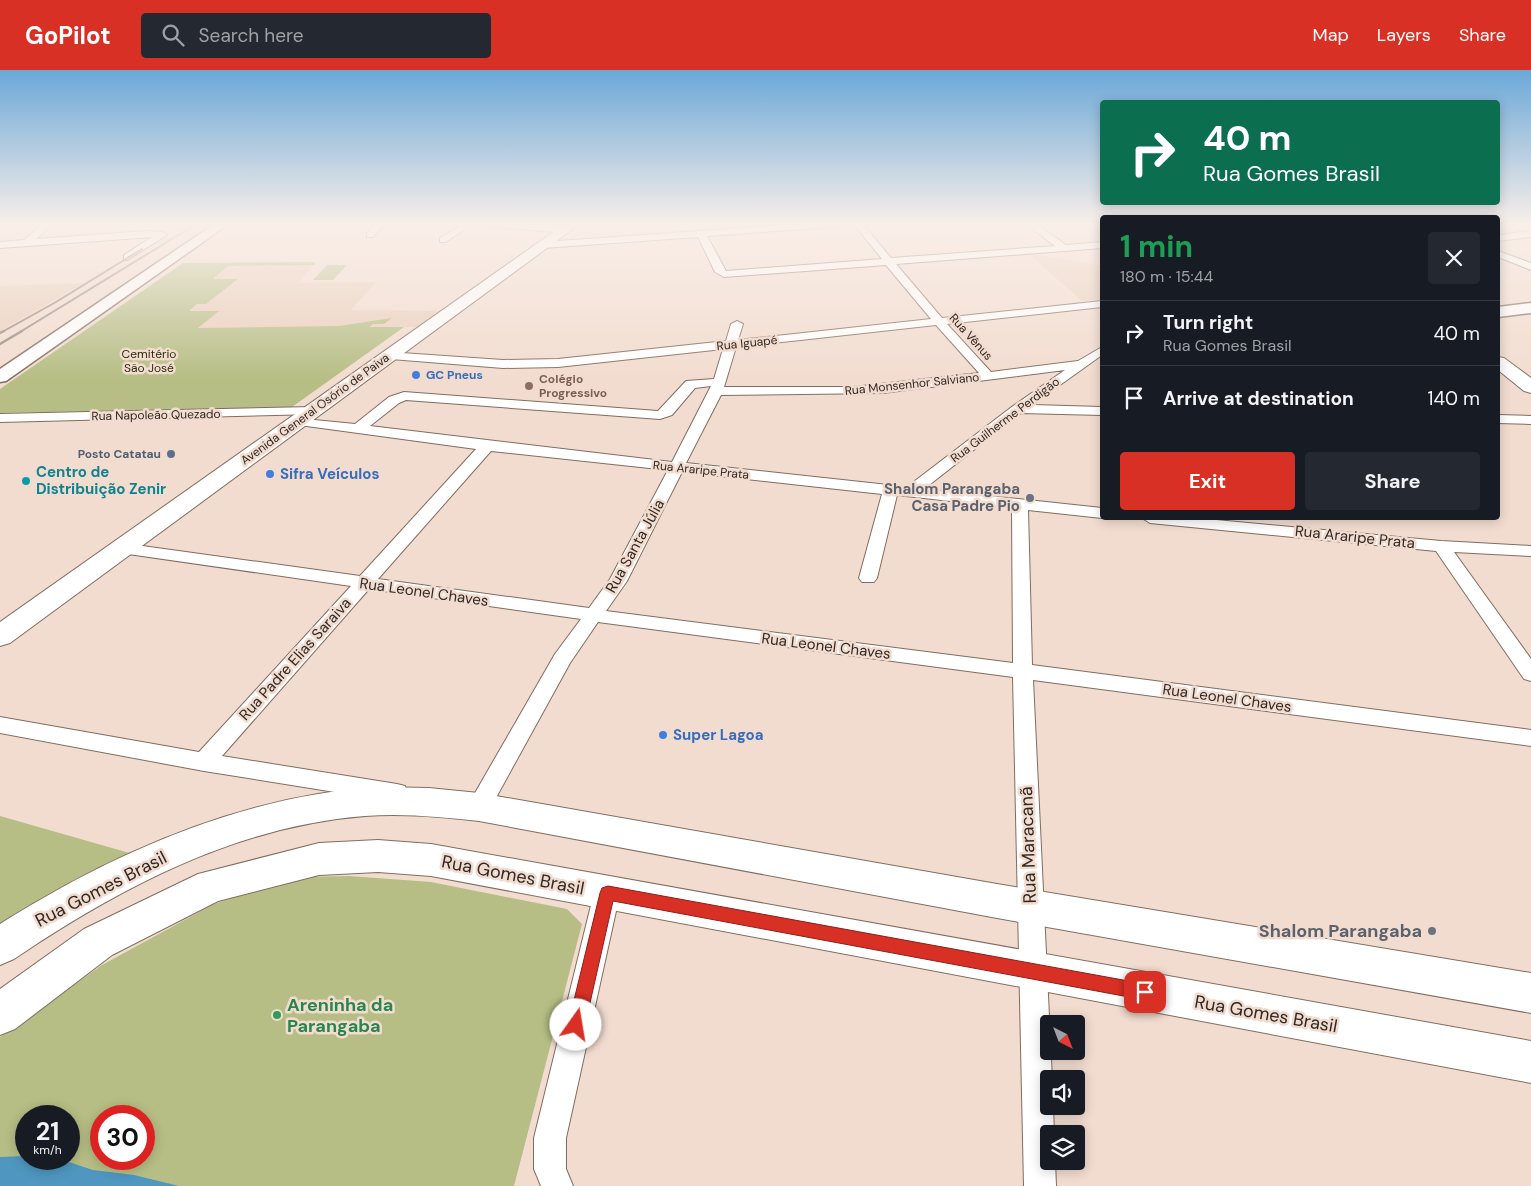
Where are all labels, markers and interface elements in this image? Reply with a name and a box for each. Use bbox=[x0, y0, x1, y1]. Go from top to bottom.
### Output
search box bbox=[141, 13, 491, 58]
text: GoPilot bbox=[25, 20, 111, 51]
icon: search bbox=[159, 21, 187, 49]
text: Search here bbox=[199, 23, 303, 48]
text: Map bbox=[1313, 23, 1349, 47]
text: Layers bbox=[1377, 23, 1431, 47]
text: Share bbox=[1459, 23, 1506, 47]
text: 40 m bbox=[1203, 115, 1292, 161]
icon: right bbox=[1120, 120, 1185, 185]
text: Rua Gomes Brasil bbox=[1203, 159, 1380, 188]
text: 1 min bbox=[1120, 227, 1193, 266]
button: close bbox=[1428, 232, 1480, 284]
text: 180 m · 15:44 bbox=[1120, 266, 1213, 287]
street label: Rua Vênus bbox=[946, 310, 996, 364]
text: Turn right bbox=[1163, 310, 1253, 335]
icon: right bbox=[1120, 319, 1148, 347]
text: 40 m bbox=[1433, 321, 1480, 346]
street label: Rua Iguapé bbox=[716, 332, 778, 354]
text: Rua Gomes Brasil bbox=[1163, 335, 1292, 356]
park label: Cemitério São José bbox=[122, 346, 176, 376]
street label: Avenida General Osório de Paiva bbox=[238, 350, 392, 468]
place label: GC Pneus bbox=[426, 367, 483, 383]
marker: GC Pneus bbox=[410, 369, 422, 381]
street label: Rua Monsenhor Salviano bbox=[844, 369, 980, 399]
place label: Colégio Progressivo bbox=[539, 371, 607, 401]
street label: Rua Guilherme Perdigão bbox=[947, 374, 1063, 466]
marker: Colégio Progressivo bbox=[523, 380, 535, 392]
icon: arrive bbox=[1120, 384, 1148, 412]
text: Arrive at destination bbox=[1163, 386, 1354, 411]
text: 140 m bbox=[1428, 386, 1480, 411]
street label: Rua Napoleão Quezado bbox=[91, 406, 221, 424]
place label: Posto Catatau bbox=[78, 446, 161, 462]
marker: Posto Catatau bbox=[165, 448, 177, 460]
button: Exit bbox=[1120, 452, 1295, 510]
button: Share bbox=[1305, 452, 1480, 510]
street label: Rua Araripe Prata bbox=[652, 457, 750, 483]
place label: Centro de Distribuição Zenir bbox=[36, 462, 166, 499]
place label: Sifra Veículos bbox=[280, 464, 379, 484]
marker: Sifra Veículos bbox=[264, 468, 276, 480]
marker: Centro de Distribuição Zenir bbox=[20, 475, 32, 487]
place label: Shalom Parangaba Casa Padre Pio bbox=[884, 479, 1020, 516]
marker: Shalom Parangaba Casa Padre Pio bbox=[1024, 492, 1036, 504]
street label: Rua Santa Júlia bbox=[601, 496, 669, 596]
street label: Rua Araripe Prata bbox=[1294, 521, 1416, 553]
street label: Rua Leonel Chaves bbox=[358, 573, 490, 611]
street label: Rua Padre Elias Saraiva bbox=[235, 593, 355, 725]
street label: Rua Leonel Chaves bbox=[760, 628, 892, 664]
street label: Rua Leonel Chaves bbox=[1161, 679, 1293, 717]
place label: Super Lagoa bbox=[673, 725, 764, 745]
marker: Super Lagoa bbox=[657, 729, 669, 741]
street label: Rua Maracanã bbox=[1014, 786, 1042, 904]
street label: Rua Gomes Brasil bbox=[31, 845, 171, 933]
street label: Rua Gomes Brasil bbox=[440, 849, 586, 901]
place label: Shalom Parangaba bbox=[1259, 919, 1422, 943]
marker: Shalom Parangaba bbox=[1426, 925, 1438, 937]
pin bbox=[1124, 971, 1166, 1013]
icon: arrive bbox=[1131, 978, 1159, 1006]
street label: Rua Gomes Brasil bbox=[1193, 990, 1339, 1038]
place label: Areninha da Parangaba bbox=[287, 993, 393, 1038]
position arrow bbox=[549, 998, 601, 1050]
marker: Areninha da Parangaba bbox=[271, 1009, 283, 1021]
north arrow bbox=[1040, 1015, 1085, 1060]
map controls bbox=[1040, 1015, 1085, 1170]
button: sound bbox=[1040, 1070, 1085, 1115]
speed limit sign: 30 bbox=[90, 1105, 155, 1170]
text: 21 bbox=[36, 1115, 59, 1148]
button: layers bbox=[1040, 1125, 1085, 1170]
text: km/h bbox=[33, 1142, 62, 1158]

